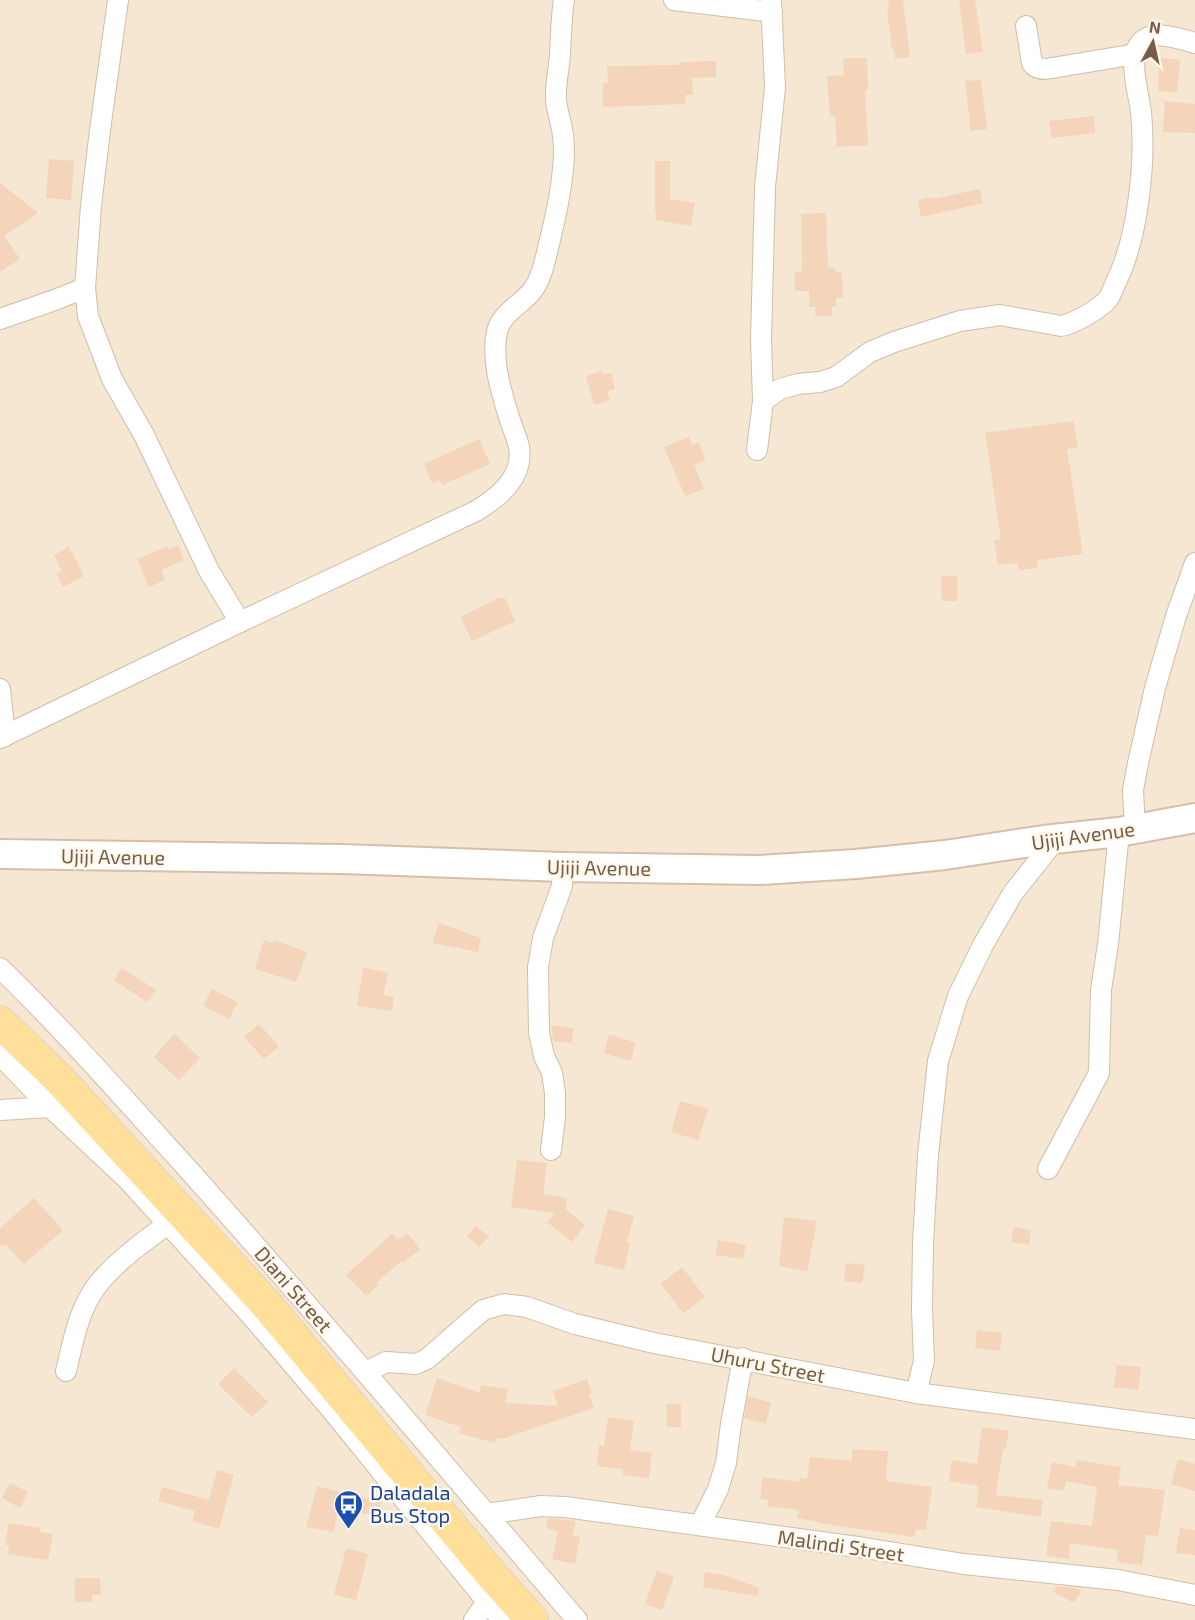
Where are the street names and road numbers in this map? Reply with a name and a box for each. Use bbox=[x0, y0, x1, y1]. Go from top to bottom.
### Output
street label: Ujiji Avenue bbox=[1030, 816, 1136, 854]
street label: Ujiji Avenue bbox=[61, 843, 165, 869]
street label: Ujiji Avenue bbox=[547, 854, 651, 880]
street label: Diani Street bbox=[250, 1241, 338, 1337]
street label: Uhuru Street bbox=[709, 1341, 827, 1387]
street label: Malindi Street bbox=[776, 1524, 906, 1566]

